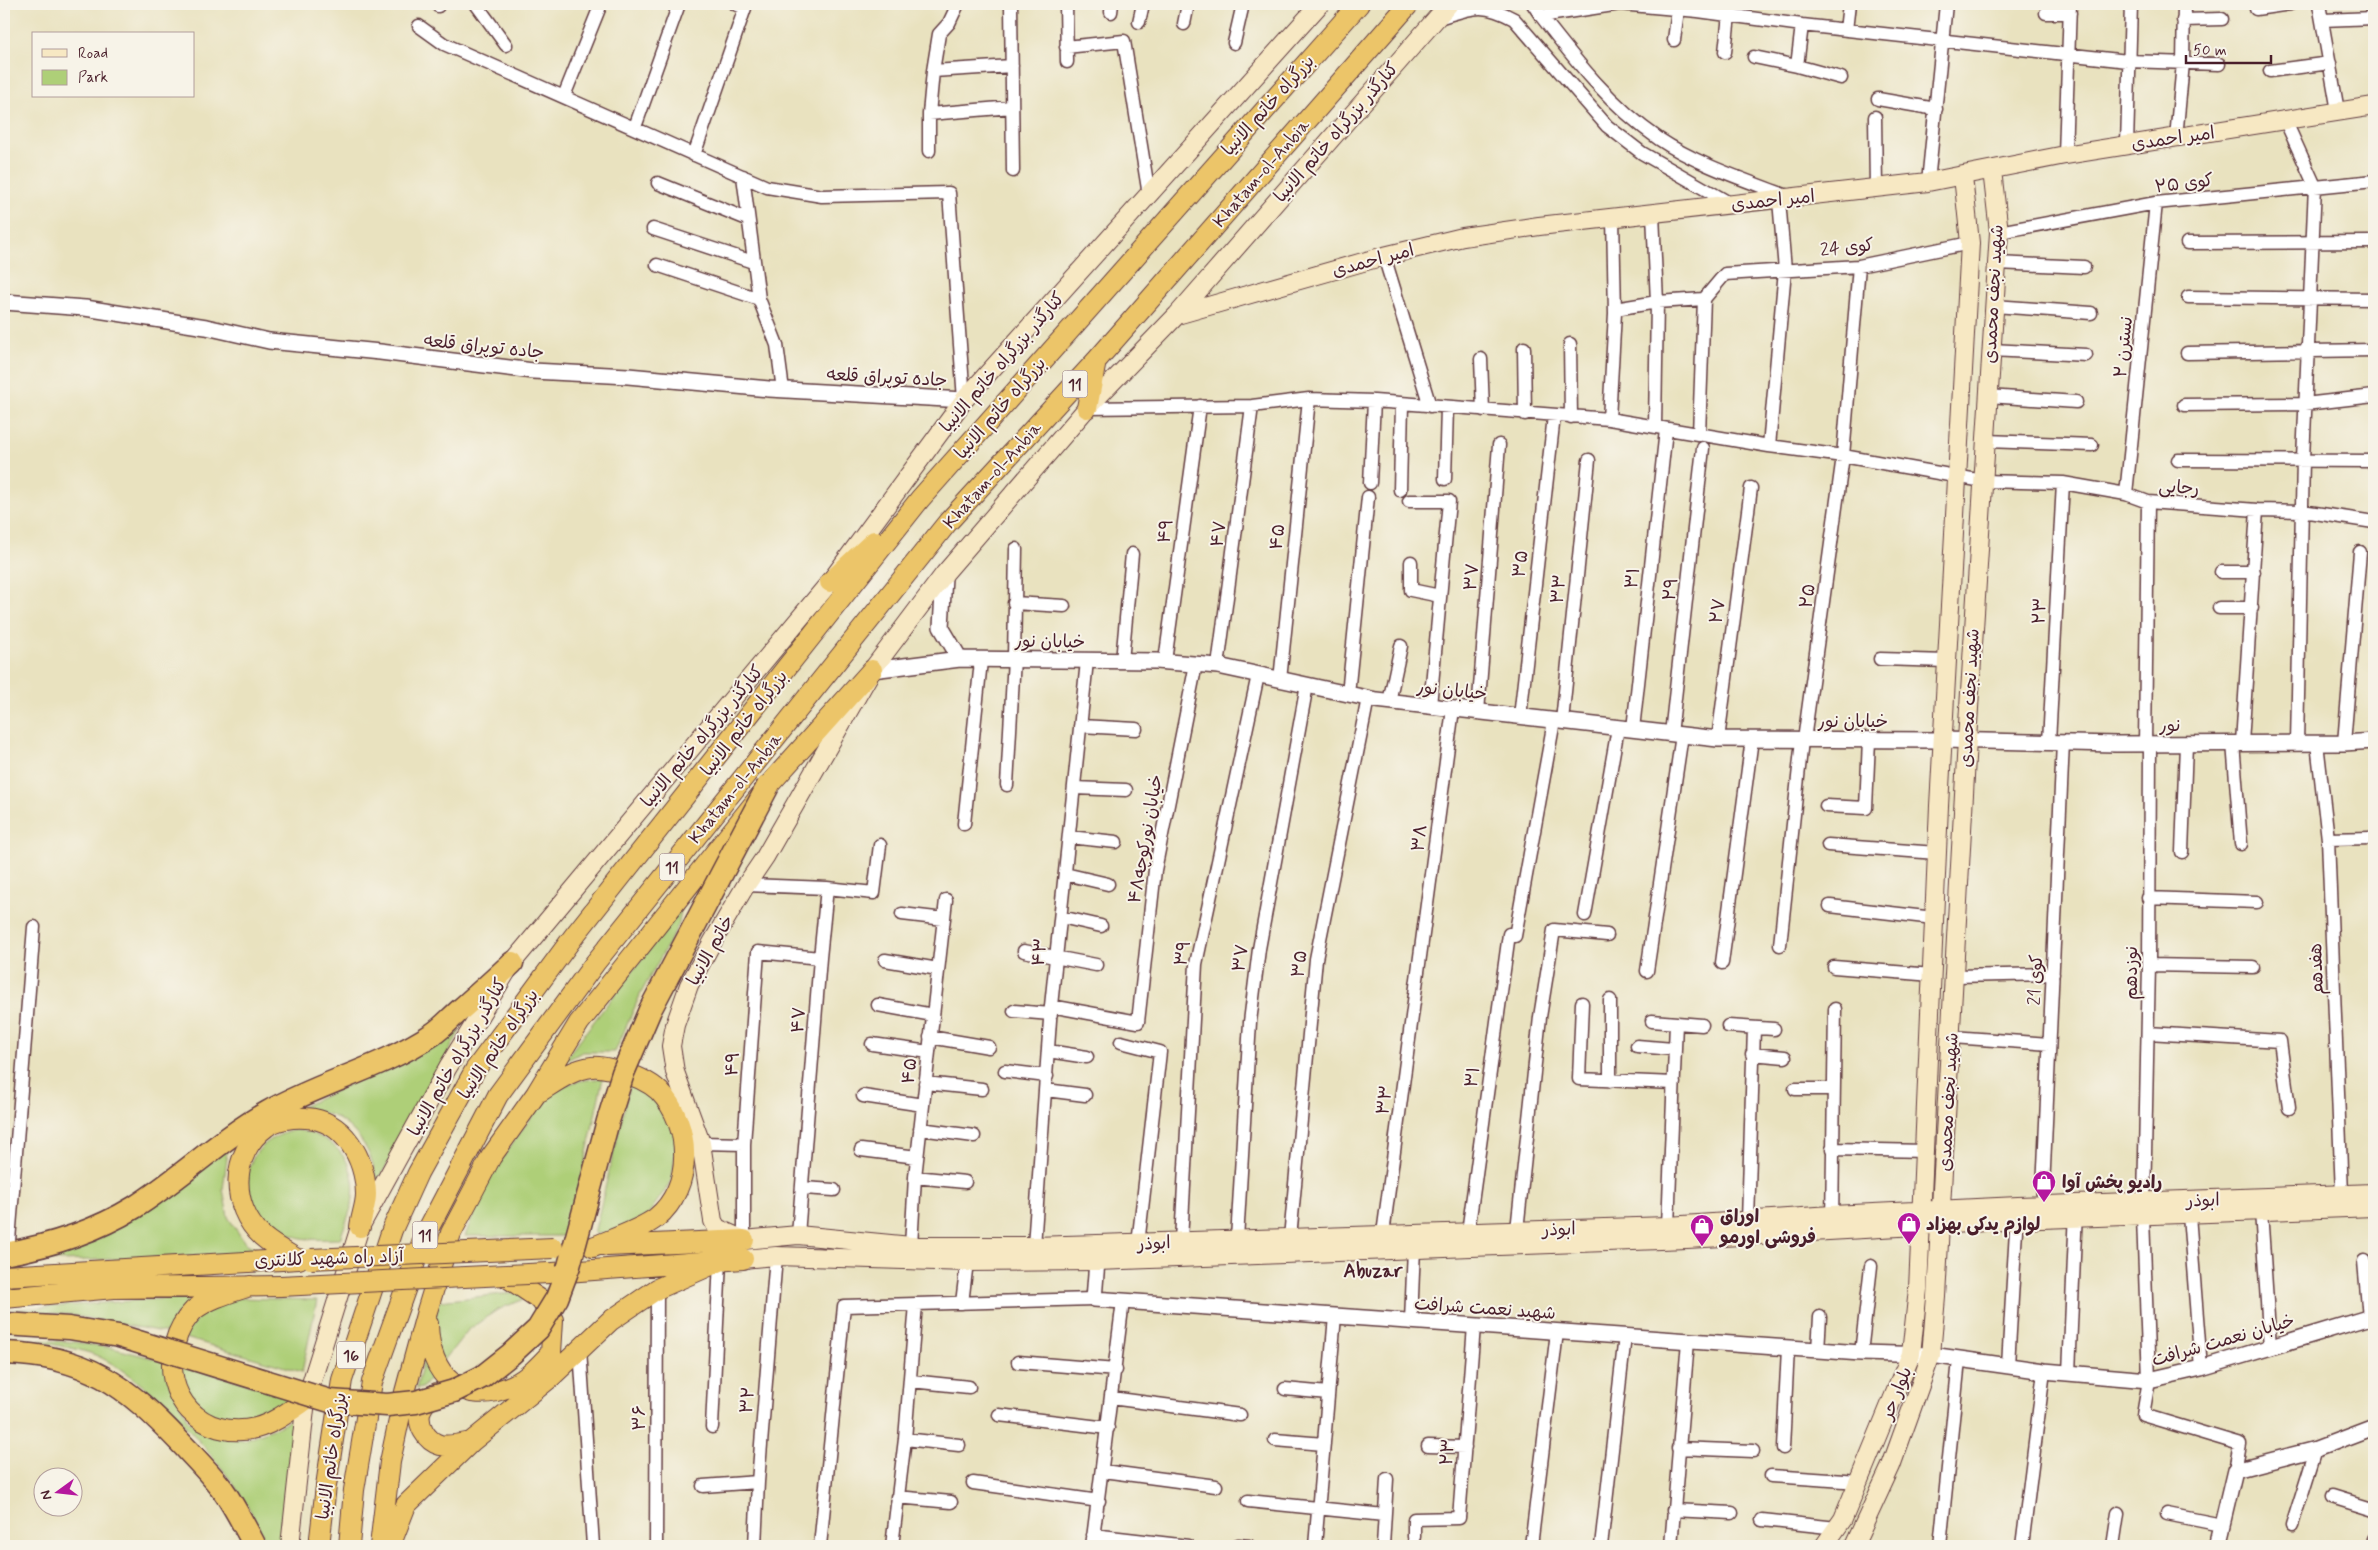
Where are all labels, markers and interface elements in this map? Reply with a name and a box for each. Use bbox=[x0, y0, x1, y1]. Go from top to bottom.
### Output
legend bbox=[32, 32, 195, 98]
scale bar bbox=[2186, 32, 2270, 64]
text: 50 m bbox=[2193, 41, 2227, 61]
text: Road bbox=[78, 44, 108, 64]
street label: بزرگراه خاتم الانبیا bbox=[1217, 50, 1321, 162]
street label: کنارگذر بزرگراه خاتم الانبیا bbox=[1269, 57, 1405, 209]
text: Park bbox=[78, 68, 108, 88]
street label: Khatam-ol-Anbia bbox=[1208, 114, 1316, 233]
street label: امیر احمدی bbox=[2130, 121, 2216, 157]
street label: کوی ۲۵ bbox=[2153, 168, 2215, 199]
street label: امیر احمدی bbox=[1730, 185, 1816, 217]
street label: شهید نجف محمدی bbox=[1978, 224, 2010, 364]
street label: کوی 24 bbox=[1819, 233, 1876, 263]
street label: امیر احمدی bbox=[1330, 238, 1417, 283]
street label: کنارگذر بزرگراه خاتم الانبیا bbox=[935, 287, 1069, 437]
street label: نسترن ۲ bbox=[2109, 315, 2139, 379]
street label: جاده توپراق قلعه bbox=[423, 329, 545, 365]
street label: بزرگراه خاتم الانبیا bbox=[950, 353, 1050, 463]
street label: جاده توپراق قلعه bbox=[826, 363, 948, 393]
road number: 11 bbox=[1062, 370, 1088, 398]
street label: Khatam-ol-Anbia bbox=[938, 417, 1048, 534]
street label: رجایی bbox=[2158, 475, 2200, 501]
street label: ۴۹ bbox=[1152, 517, 1180, 545]
street label: ۴۷ bbox=[1205, 520, 1233, 549]
street label: ۴۵ bbox=[1265, 523, 1291, 551]
street label: ۳۵ bbox=[1507, 549, 1535, 579]
street label: ۳۷ bbox=[1459, 562, 1485, 592]
street label: ۳۱ bbox=[1620, 566, 1646, 590]
street label: ۳۳ bbox=[1546, 573, 1572, 605]
street label: ۲۹ bbox=[1658, 576, 1684, 602]
street label: ۲۵ bbox=[1794, 582, 1822, 610]
street label: ۲۷ bbox=[1704, 597, 1732, 625]
street label: ۲۳ bbox=[2027, 597, 2053, 625]
street label: شهید نجف محمدی bbox=[1954, 628, 1986, 768]
street label: خیابان نور bbox=[1014, 629, 1085, 655]
street label: کنارگذر بزرگراه خاتم الانبیا bbox=[636, 660, 770, 814]
street label: بزرگراه خاتم الانبیا bbox=[696, 666, 794, 782]
street label: خیابان نور bbox=[1415, 675, 1488, 707]
street label: خیابان نور bbox=[1817, 710, 1888, 734]
street label: نور bbox=[2159, 714, 2180, 738]
street label: Khatam-ol-Anbia bbox=[683, 728, 788, 849]
street label: خیابان نورکوچه۴۸ bbox=[1123, 773, 1169, 906]
street label: ۳۸ bbox=[1406, 823, 1434, 853]
road number: 11 bbox=[660, 854, 684, 880]
street label: خاتم الانبیا bbox=[682, 911, 741, 991]
street label: ۴۳ bbox=[1027, 937, 1053, 967]
street label: ۳۹ bbox=[1169, 938, 1197, 968]
street label: ۳۷ bbox=[1227, 943, 1255, 973]
street label: هفدهم bbox=[2304, 943, 2331, 995]
street label: نوزدهم bbox=[2120, 946, 2145, 1000]
street label: ۳۵ bbox=[1286, 949, 1314, 979]
street label: کوی 21 bbox=[2023, 954, 2049, 1006]
street label: کنارگذر بزرگراه خاتم الانبیا bbox=[403, 974, 514, 1141]
street label: بزرگراه خاتم الانبیا bbox=[453, 985, 545, 1105]
street label: ۴۷ bbox=[786, 1006, 812, 1034]
street label: شهید نجف محمدی bbox=[1933, 1032, 1965, 1172]
street label: ۴۹ bbox=[720, 1051, 746, 1077]
street label: ۴۵ bbox=[897, 1057, 923, 1085]
street label: ۳۱ bbox=[1460, 1065, 1486, 1089]
street label: ۳۳ bbox=[1371, 1084, 1399, 1116]
shop icon: رادیو پخش آوا bbox=[2031, 1169, 2057, 1203]
place label: رادیو پخش آوا bbox=[2062, 1171, 2162, 1195]
street label: ابوذر bbox=[2184, 1188, 2220, 1214]
place label: اوراق فروشی اورمو bbox=[1718, 1205, 1816, 1250]
shop icon: لوازم یدکی بهزاد bbox=[1896, 1211, 1922, 1245]
shop icon: اوراق فروشی اورمو bbox=[1689, 1213, 1715, 1247]
place label: لوازم یدکی بهزاد bbox=[1926, 1213, 2040, 1238]
street label: ابوذر bbox=[1540, 1217, 1576, 1243]
road number: 11 bbox=[412, 1222, 438, 1248]
street label: ابوذر bbox=[1135, 1231, 1171, 1257]
street label: آزاد راه شهید کلانتری bbox=[254, 1244, 406, 1274]
district label: Abuzar bbox=[1344, 1259, 1404, 1284]
street label: شهید نعمت شرافت bbox=[1413, 1292, 1557, 1326]
street label: خیابان نعمت شرافت bbox=[2149, 1309, 2298, 1373]
road number: 16 bbox=[337, 1342, 365, 1368]
street label: بلوار حر bbox=[1875, 1363, 1918, 1425]
street label: ۳۲ bbox=[735, 1386, 761, 1415]
street label: بزرگراه خاتم الانبیا bbox=[311, 1391, 354, 1521]
street label: ۳۶ bbox=[628, 1405, 652, 1431]
street label: ۲۳ bbox=[1435, 1438, 1461, 1467]
north arrow bbox=[32, 1468, 82, 1518]
text: N bbox=[37, 1488, 56, 1502]

